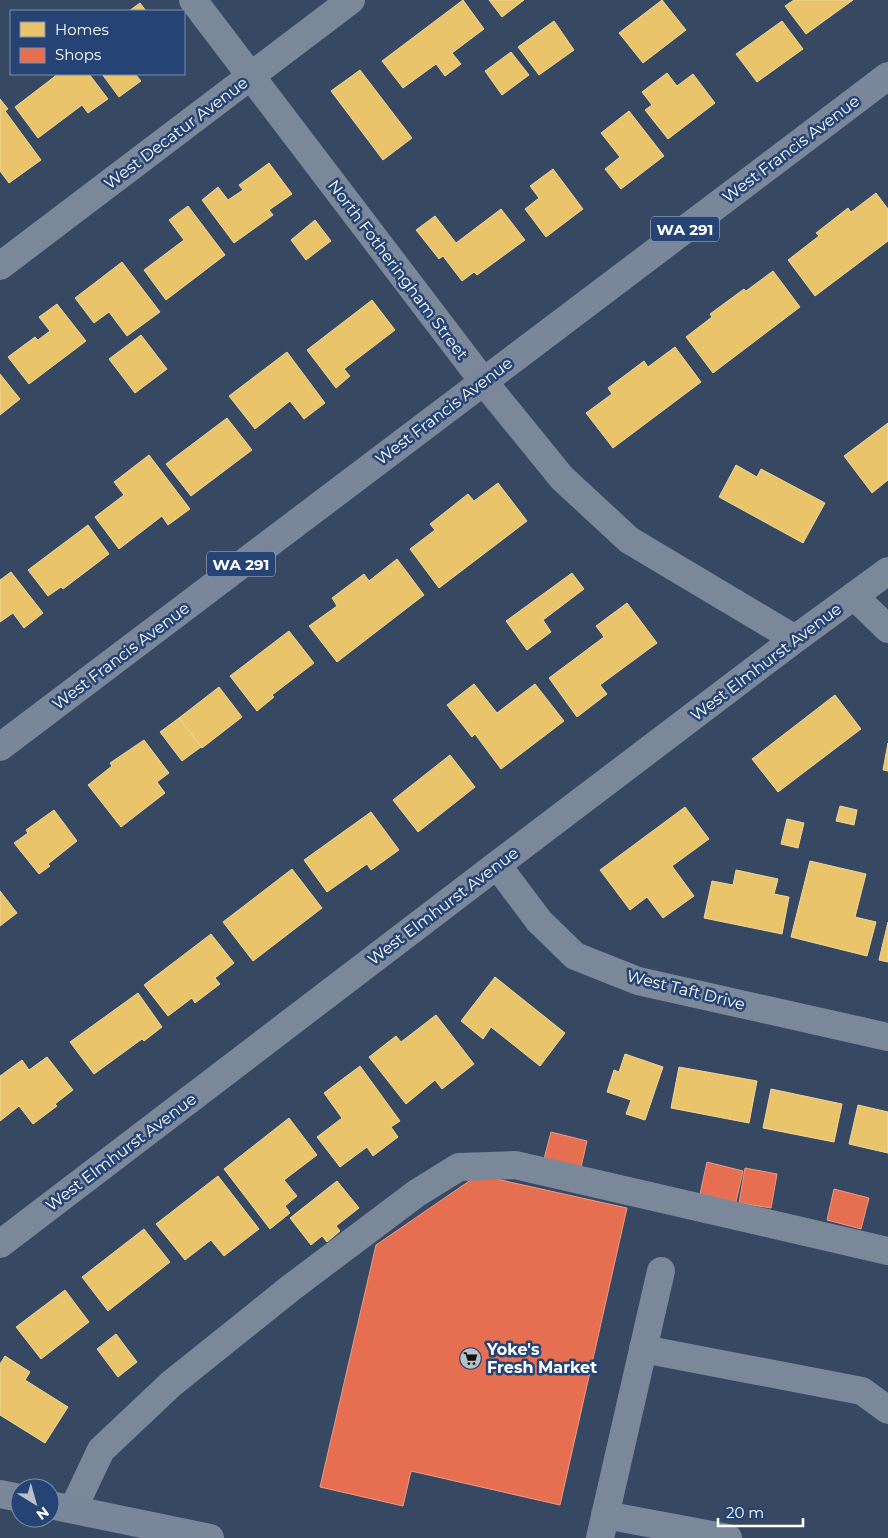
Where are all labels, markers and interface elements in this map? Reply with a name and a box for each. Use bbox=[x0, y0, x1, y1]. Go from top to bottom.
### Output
legend bbox=[10, 10, 185, 75]
text: Homes bbox=[55, 20, 109, 39]
text: Shops bbox=[55, 45, 101, 64]
street label: West Decatur Avenue bbox=[101, 73, 251, 193]
street label: West Francis Avenue bbox=[719, 91, 863, 207]
street label: North Fotheringham Street bbox=[324, 176, 472, 364]
road number: WA 291 bbox=[651, 216, 719, 242]
street label: West Francis Avenue bbox=[372, 353, 516, 469]
road number: WA 291 bbox=[207, 552, 275, 576]
street label: West Francis Avenue bbox=[49, 598, 193, 714]
street label: West Elmhurst Avenue bbox=[687, 599, 845, 725]
street label: West Elmhurst Avenue bbox=[364, 843, 522, 969]
street label: West Taft Drive bbox=[625, 966, 747, 1014]
street label: West Elmhurst Avenue bbox=[42, 1089, 200, 1215]
place label: Yoke's Fresh Market bbox=[486, 1340, 597, 1377]
supermarket icon: Yoke's Fresh Market bbox=[459, 1346, 483, 1370]
north arrow bbox=[10, 1478, 60, 1528]
scale bar bbox=[718, 1496, 803, 1528]
text: N bbox=[33, 1503, 53, 1524]
text: 20 m bbox=[726, 1503, 764, 1522]

